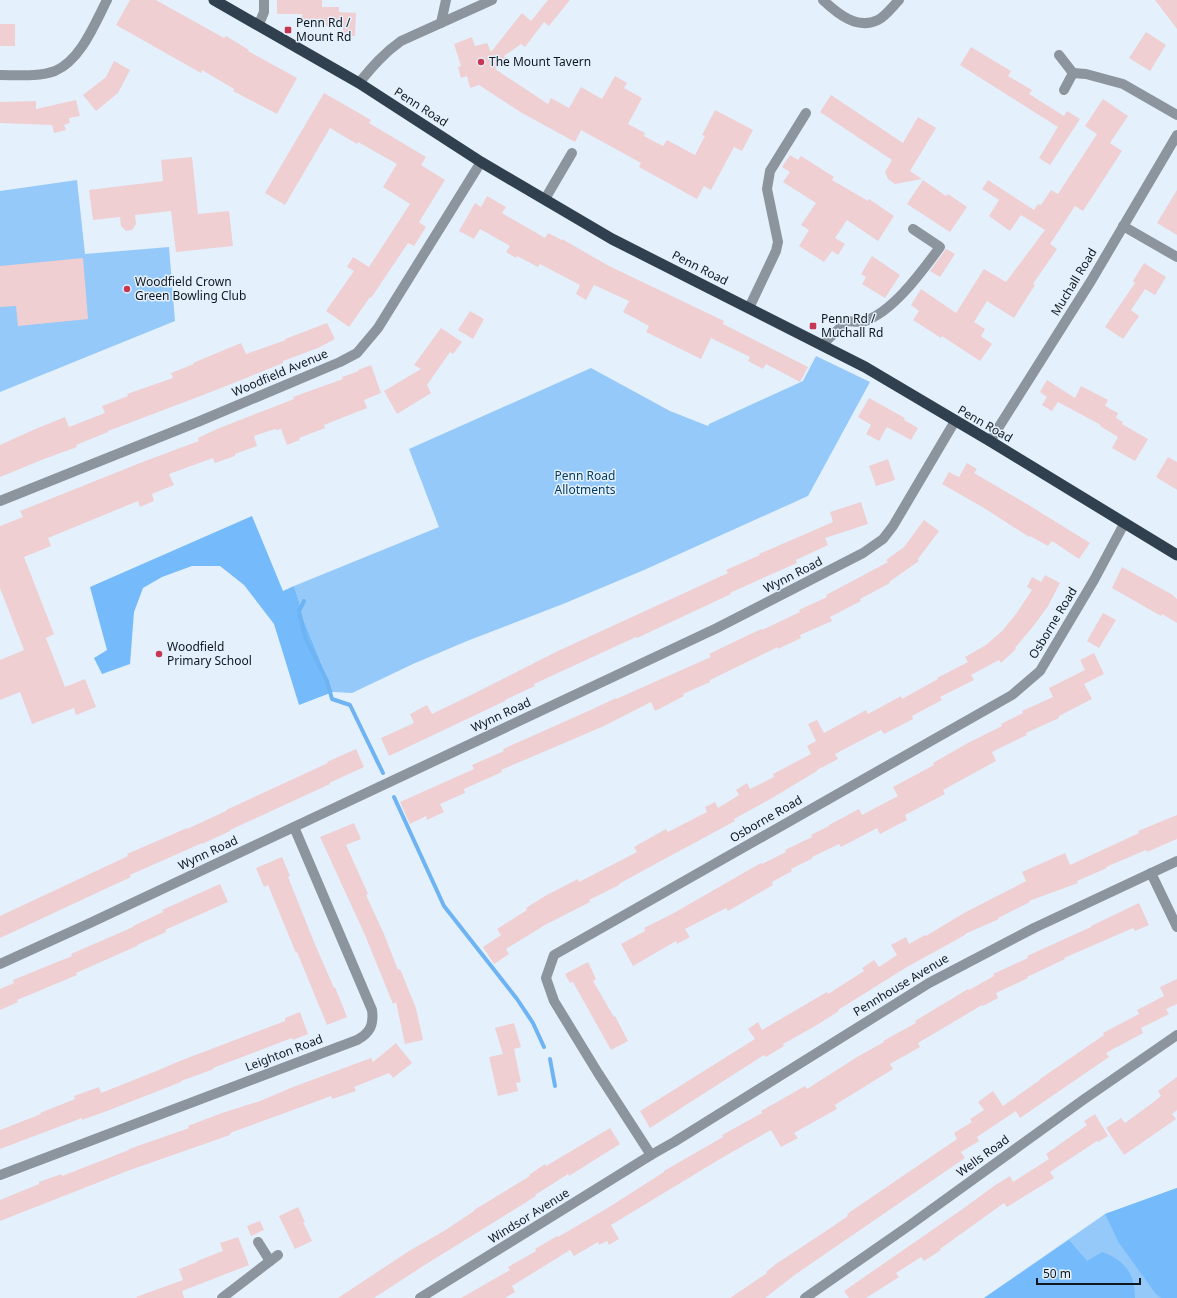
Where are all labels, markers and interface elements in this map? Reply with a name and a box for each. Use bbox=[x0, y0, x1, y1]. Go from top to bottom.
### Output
place label: Penn Rd / Mount Rd bbox=[296, 14, 351, 45]
marker: Penn Rd / Mount Rd bbox=[283, 25, 293, 35]
place label: The Mount Tavern bbox=[489, 53, 591, 70]
marker: The Mount Tavern bbox=[476, 57, 486, 67]
street label: Penn Road bbox=[391, 83, 451, 130]
street label: Muchall Road bbox=[1047, 245, 1101, 319]
street label: Penn Road bbox=[669, 246, 731, 289]
place label: Woodfield Crown Green Bowling Club bbox=[135, 273, 246, 304]
marker: Woodfield Crown Green Bowling Club bbox=[122, 284, 132, 294]
place label: Penn Rd / Muchall Rd bbox=[821, 310, 883, 341]
marker: Penn Rd / Muchall Rd bbox=[808, 321, 818, 331]
street label: Woodfield Avenue bbox=[229, 345, 331, 400]
street label: Penn Road bbox=[955, 401, 1016, 446]
park label: Penn Road Allotments bbox=[555, 467, 616, 498]
street label: Wynn Road bbox=[760, 552, 825, 597]
street label: Osborne Road bbox=[1024, 584, 1081, 662]
place label: Woodfield Primary School bbox=[167, 638, 252, 669]
marker: Woodfield Primary School bbox=[154, 649, 164, 659]
street label: Wynn Road bbox=[468, 693, 533, 736]
street label: Osborne Road bbox=[726, 791, 805, 846]
street label: Wynn Road bbox=[175, 831, 240, 874]
street label: Pennhouse Avenue bbox=[850, 949, 952, 1020]
street label: Leighton Road bbox=[243, 1030, 325, 1075]
street label: Wells Road bbox=[953, 1131, 1013, 1181]
street label: Windsor Avenue bbox=[485, 1184, 573, 1247]
scale bar bbox=[1037, 1260, 1140, 1286]
text: 50 m bbox=[1043, 1265, 1071, 1282]

